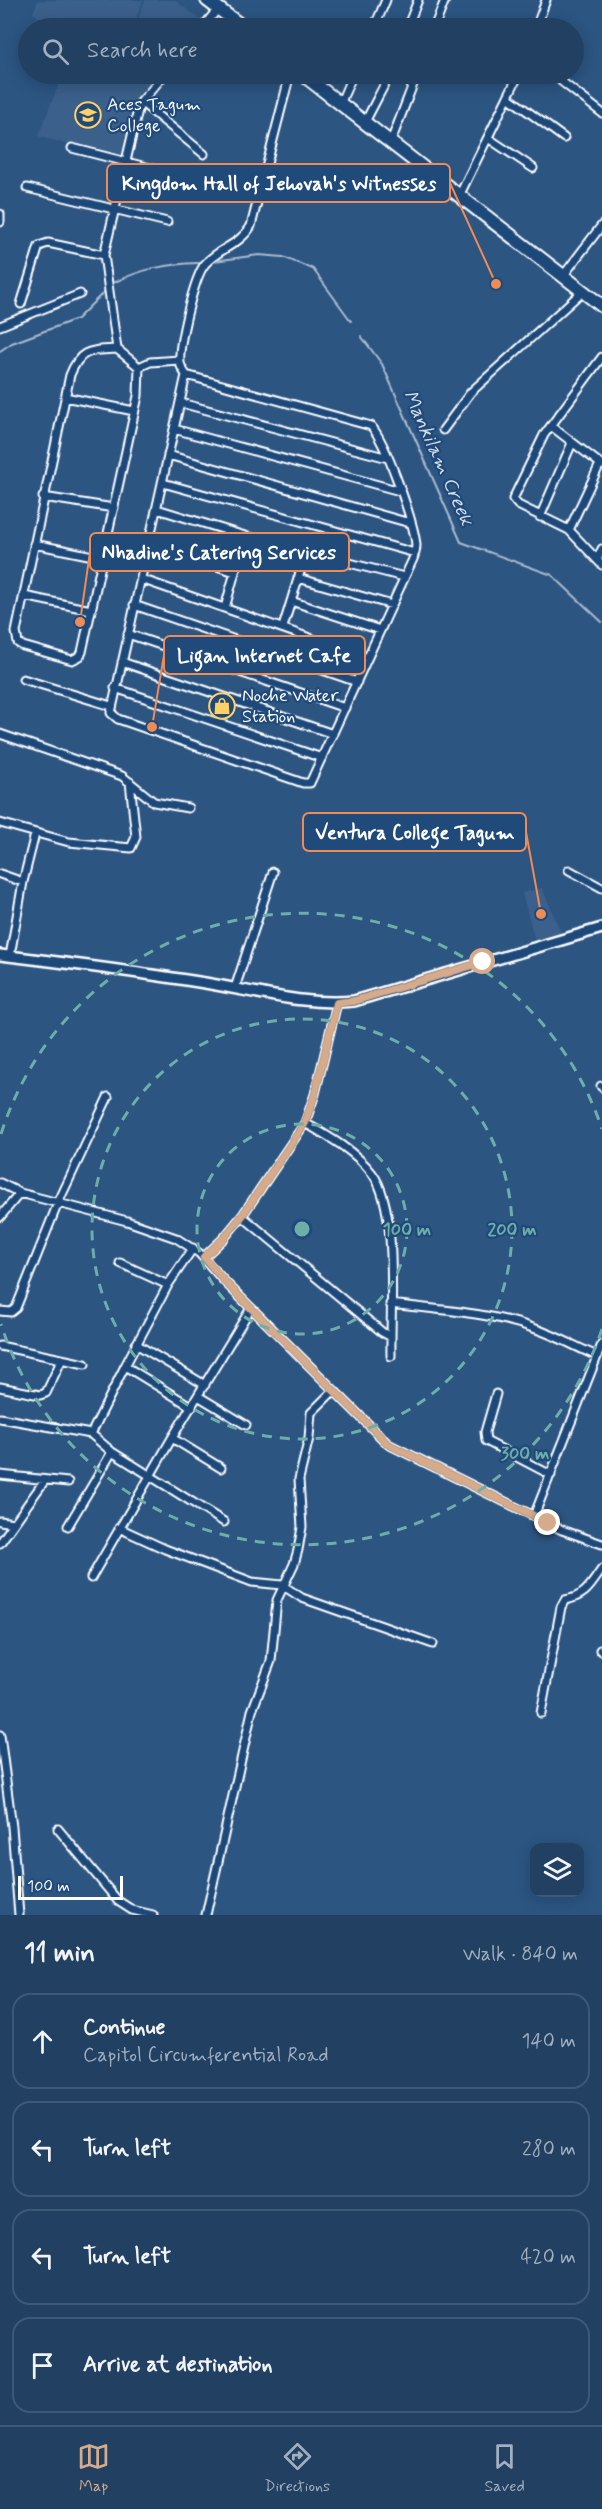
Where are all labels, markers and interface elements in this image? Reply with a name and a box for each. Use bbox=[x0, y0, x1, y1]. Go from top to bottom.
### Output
search box bbox=[18, 18, 584, 84]
icon: search bbox=[39, 35, 72, 68]
text: Search here bbox=[87, 37, 198, 65]
place label: Aces Tagum College bbox=[107, 93, 201, 138]
school or university icon: Aces Tagum College bbox=[73, 100, 103, 130]
callout: Kingdom Hall of Jehovah's Witnesses bbox=[107, 164, 450, 202]
text: Kingdom Hall of Jehovah's Witnesses bbox=[122, 171, 436, 200]
water label: Mankilam Creek bbox=[396, 386, 480, 531]
callout: Nhadine's Catering Services bbox=[90, 533, 349, 571]
text: Nhadine's Catering Services bbox=[102, 540, 336, 569]
callout: Ligan Internet Cafe bbox=[164, 636, 365, 674]
text: Ligan Internet Cafe bbox=[177, 643, 351, 672]
place label: Noche Water Station bbox=[242, 684, 339, 729]
shop icon: Noche Water Station bbox=[207, 691, 237, 721]
callout: Ventura College Tagum bbox=[303, 813, 526, 851]
text: Ventura College Tagum bbox=[315, 820, 515, 849]
route start bbox=[469, 948, 495, 974]
text: 100 m bbox=[383, 1218, 431, 1242]
text: 200 m bbox=[487, 1218, 537, 1242]
centre of rings bbox=[292, 1219, 312, 1239]
text: 300 m bbox=[501, 1442, 549, 1466]
route end bbox=[534, 1509, 560, 1535]
map controls bbox=[530, 1843, 584, 1897]
button: layers bbox=[530, 1843, 584, 1897]
scale bar bbox=[18, 1873, 123, 1900]
text: 100 m bbox=[27, 1876, 70, 1897]
text: 11 min bbox=[24, 1937, 95, 1971]
text: Walk · 840 m bbox=[463, 1941, 578, 1968]
text: Continue bbox=[83, 2014, 165, 2042]
icon: ahead bbox=[26, 2025, 59, 2058]
text: 140 m bbox=[522, 2028, 576, 2055]
text: Capitol Circumferential Road bbox=[83, 2042, 329, 2069]
icon: left bbox=[26, 2133, 59, 2166]
text: Turn left bbox=[83, 2135, 171, 2163]
text: 280 m bbox=[522, 2136, 576, 2163]
icon: left bbox=[26, 2241, 59, 2274]
text: Turn left bbox=[83, 2243, 171, 2271]
text: 420 m bbox=[520, 2244, 576, 2271]
icon: arrive bbox=[26, 2349, 59, 2382]
text: Arrive at destination bbox=[83, 2351, 273, 2379]
tab: Map bbox=[77, 2440, 110, 2497]
tab: Directions bbox=[264, 2440, 330, 2497]
tab: Saved bbox=[484, 2440, 525, 2497]

